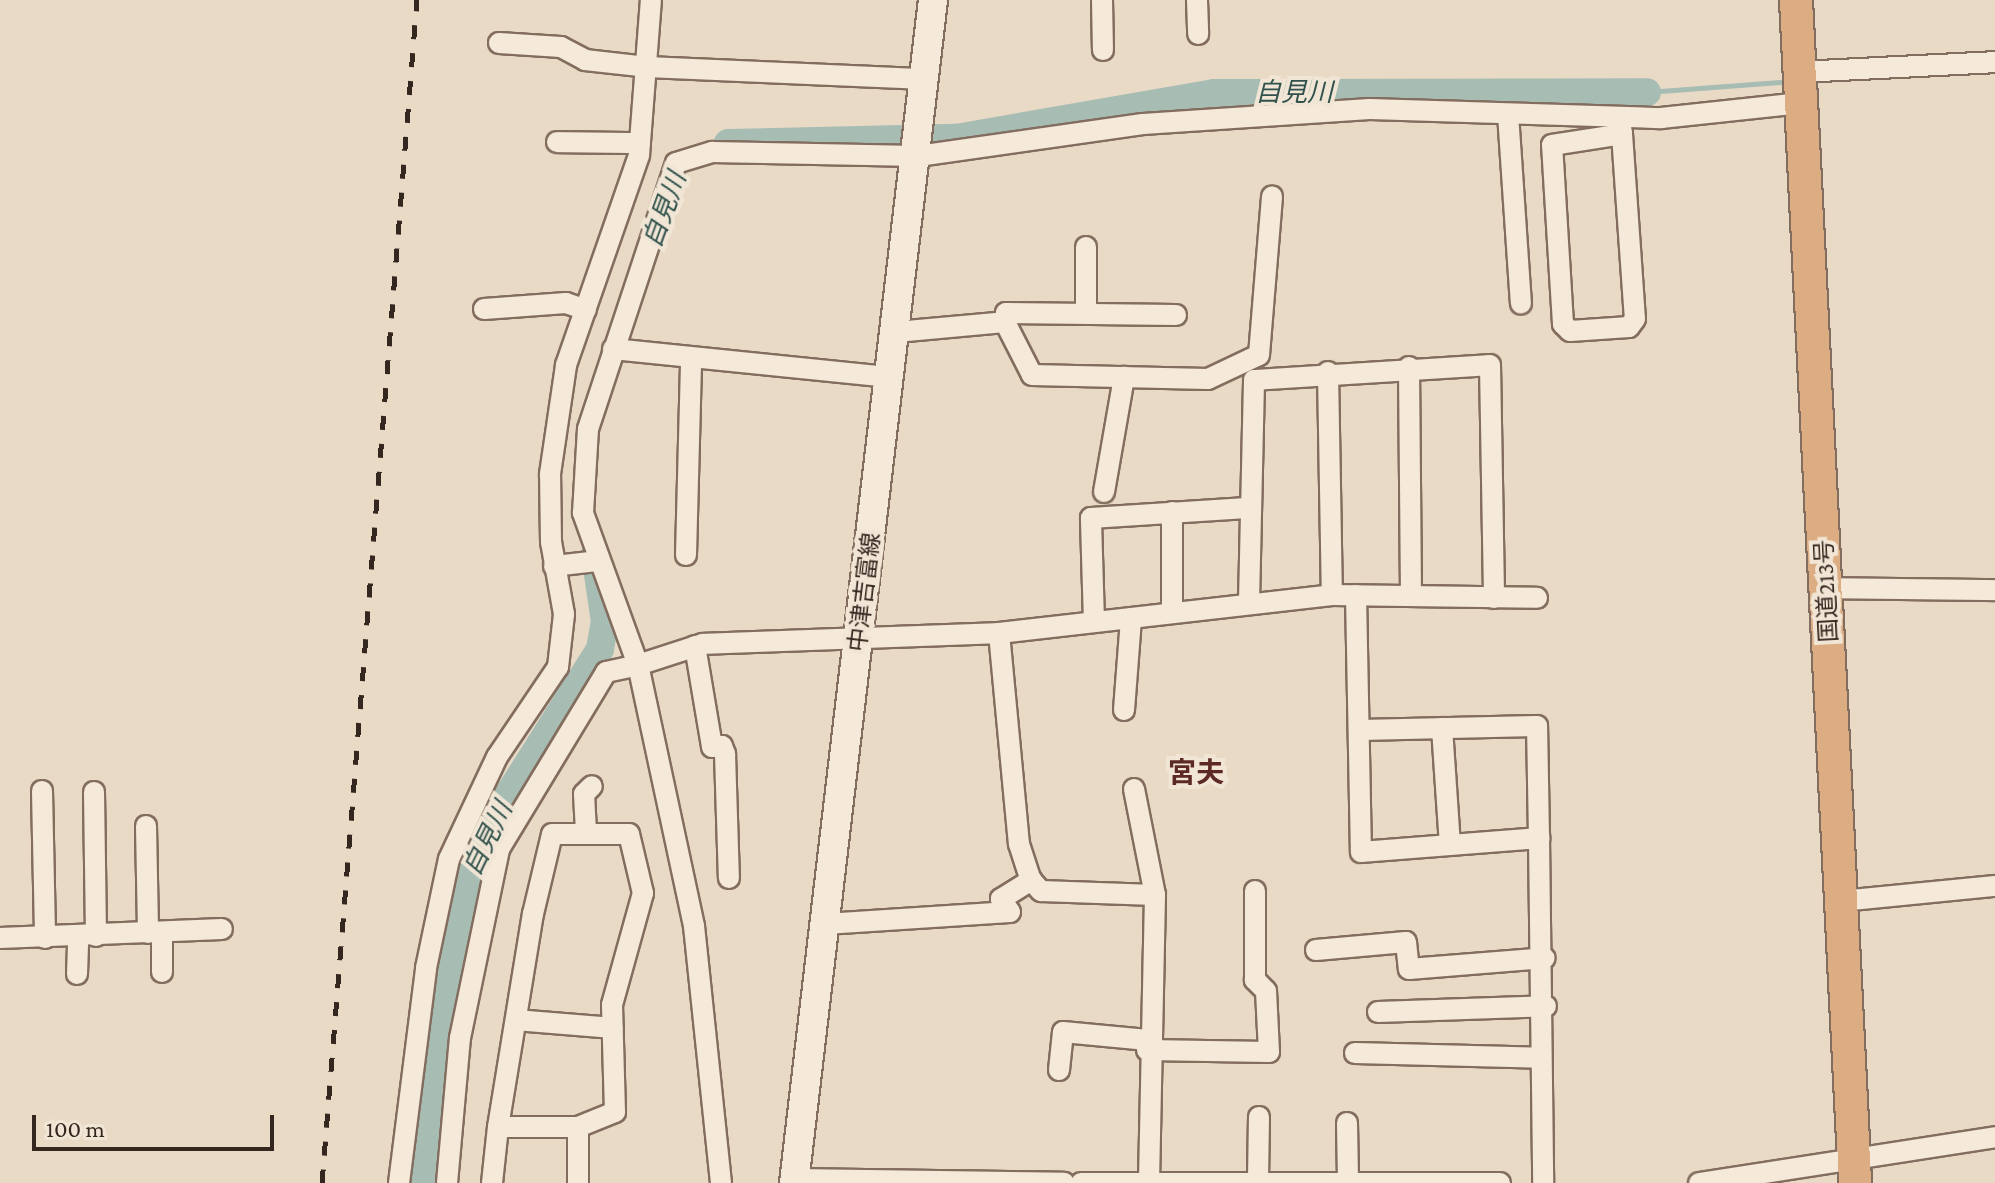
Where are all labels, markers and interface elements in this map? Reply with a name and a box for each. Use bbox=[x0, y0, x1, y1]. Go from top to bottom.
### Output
water label: 自見川 bbox=[1255, 77, 1333, 109]
water label: 自見川 bbox=[637, 168, 693, 252]
street label: 中津吉富線 bbox=[842, 531, 886, 653]
street label: 国道213号 bbox=[1809, 539, 1843, 643]
district label: 宮夫 bbox=[1168, 756, 1224, 790]
water label: 自見川 bbox=[457, 797, 519, 881]
scale bar bbox=[36, 1099, 278, 1149]
text: 100 m bbox=[46, 1115, 105, 1142]

